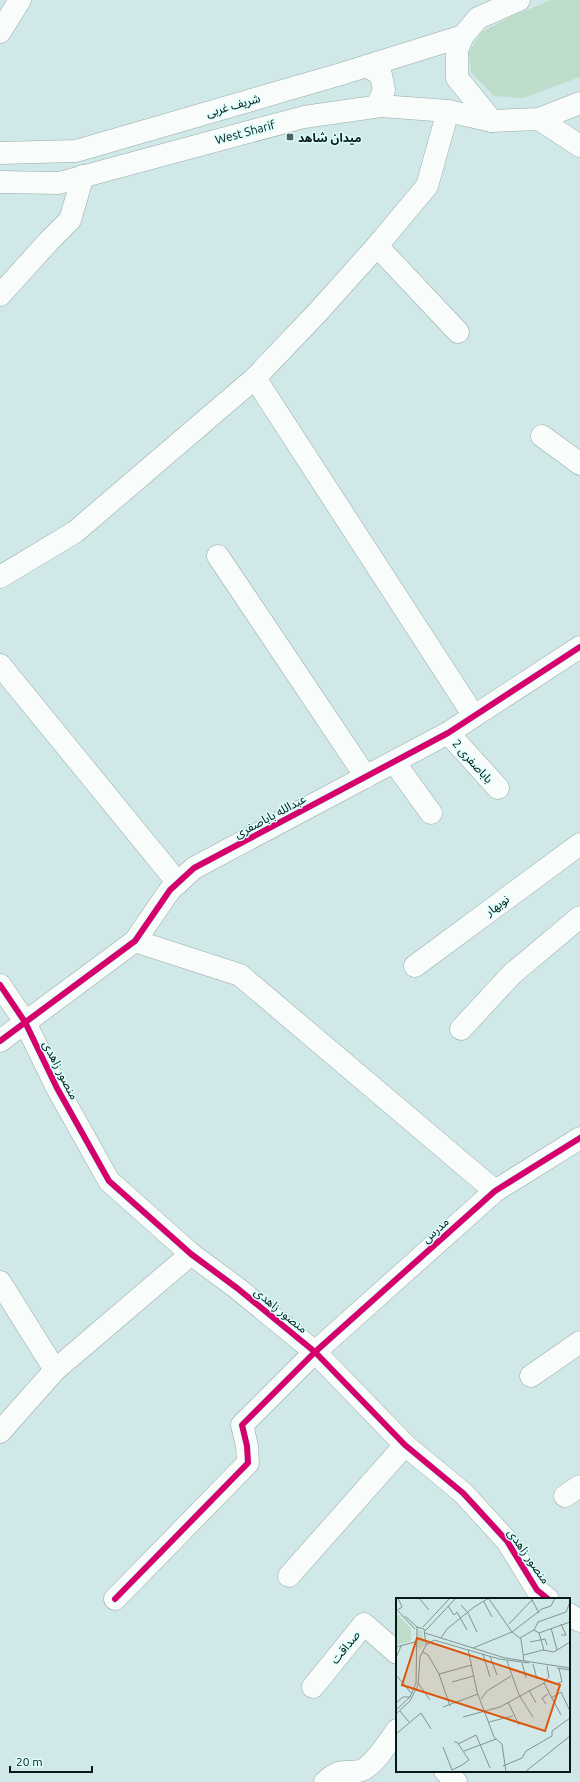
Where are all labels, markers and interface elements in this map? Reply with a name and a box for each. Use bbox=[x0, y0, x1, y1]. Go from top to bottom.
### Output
street label: شریف غربی bbox=[204, 91, 262, 120]
street label: West Sharif bbox=[214, 118, 277, 146]
place label: میدان شاهد bbox=[298, 131, 362, 145]
marker: میدان شاهد bbox=[285, 132, 295, 142]
street label: باباصفری 2 bbox=[449, 737, 496, 786]
street label: عبدالله باباصفری bbox=[232, 792, 308, 841]
street label: نوبهار bbox=[482, 892, 512, 919]
street label: منصور زاهدی bbox=[40, 1039, 81, 1102]
street label: مدرس bbox=[419, 1215, 452, 1246]
street label: منصور زاهدی bbox=[251, 1285, 310, 1336]
street label: منصور زاهدی bbox=[505, 1526, 553, 1587]
inset map bbox=[396, 1598, 570, 1772]
street label: صداقت bbox=[328, 1628, 362, 1666]
scale bar bbox=[10, 1748, 92, 1774]
text: 20 m bbox=[16, 1755, 43, 1768]

